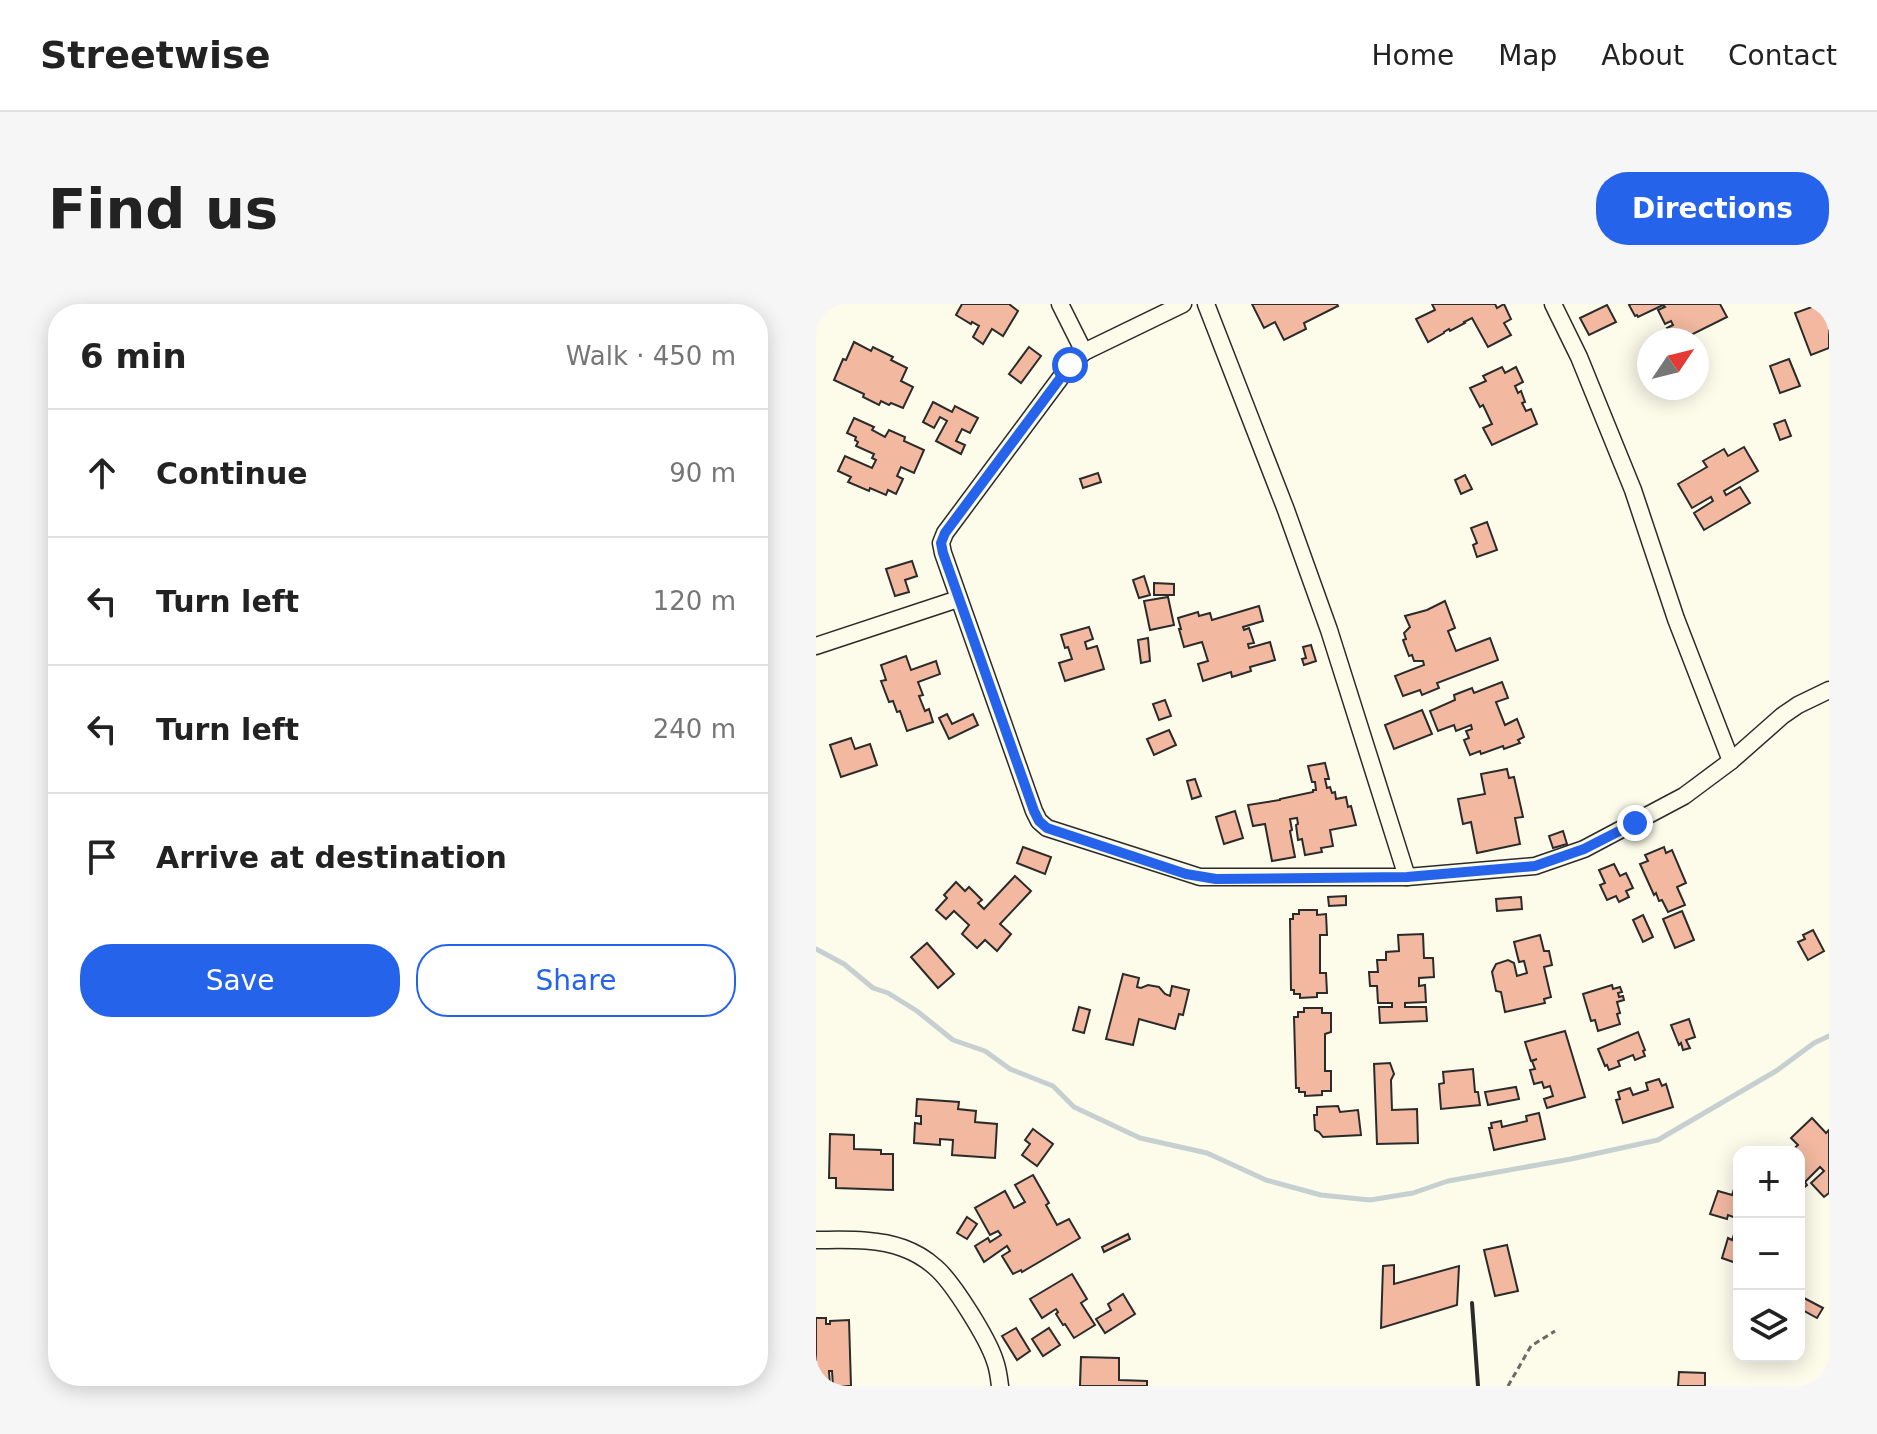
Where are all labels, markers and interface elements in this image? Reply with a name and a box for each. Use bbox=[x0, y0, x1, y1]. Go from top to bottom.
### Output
text: Streetwise bbox=[40, 33, 271, 77]
text: Home bbox=[1371, 39, 1454, 72]
text: Map bbox=[1498, 39, 1557, 72]
text: About bbox=[1601, 39, 1684, 72]
text: Contact bbox=[1728, 39, 1837, 72]
button: Directions bbox=[1596, 172, 1829, 245]
text: Find us bbox=[48, 176, 278, 241]
north arrow bbox=[1637, 328, 1709, 400]
text: 6 min bbox=[80, 336, 187, 376]
text: Walk · 450 m bbox=[566, 341, 736, 371]
route start bbox=[1052, 347, 1088, 383]
icon: ahead bbox=[80, 451, 124, 495]
text: Continue bbox=[156, 456, 308, 491]
text: 90 m bbox=[669, 458, 736, 488]
icon: left bbox=[80, 579, 124, 623]
text: Turn left bbox=[156, 584, 299, 619]
text: 120 m bbox=[653, 586, 736, 616]
icon: left bbox=[80, 707, 124, 751]
text: Turn left bbox=[156, 712, 299, 747]
text: 240 m bbox=[653, 714, 736, 744]
route end bbox=[1617, 805, 1653, 841]
icon: arrive bbox=[80, 835, 124, 879]
text: Arrive at destination bbox=[156, 840, 507, 875]
button: Save bbox=[80, 944, 400, 1017]
button: Share bbox=[416, 944, 736, 1017]
map controls bbox=[1733, 1146, 1805, 1362]
button: + bbox=[1733, 1146, 1805, 1218]
button: − bbox=[1733, 1218, 1805, 1290]
button: layers bbox=[1733, 1290, 1805, 1362]

